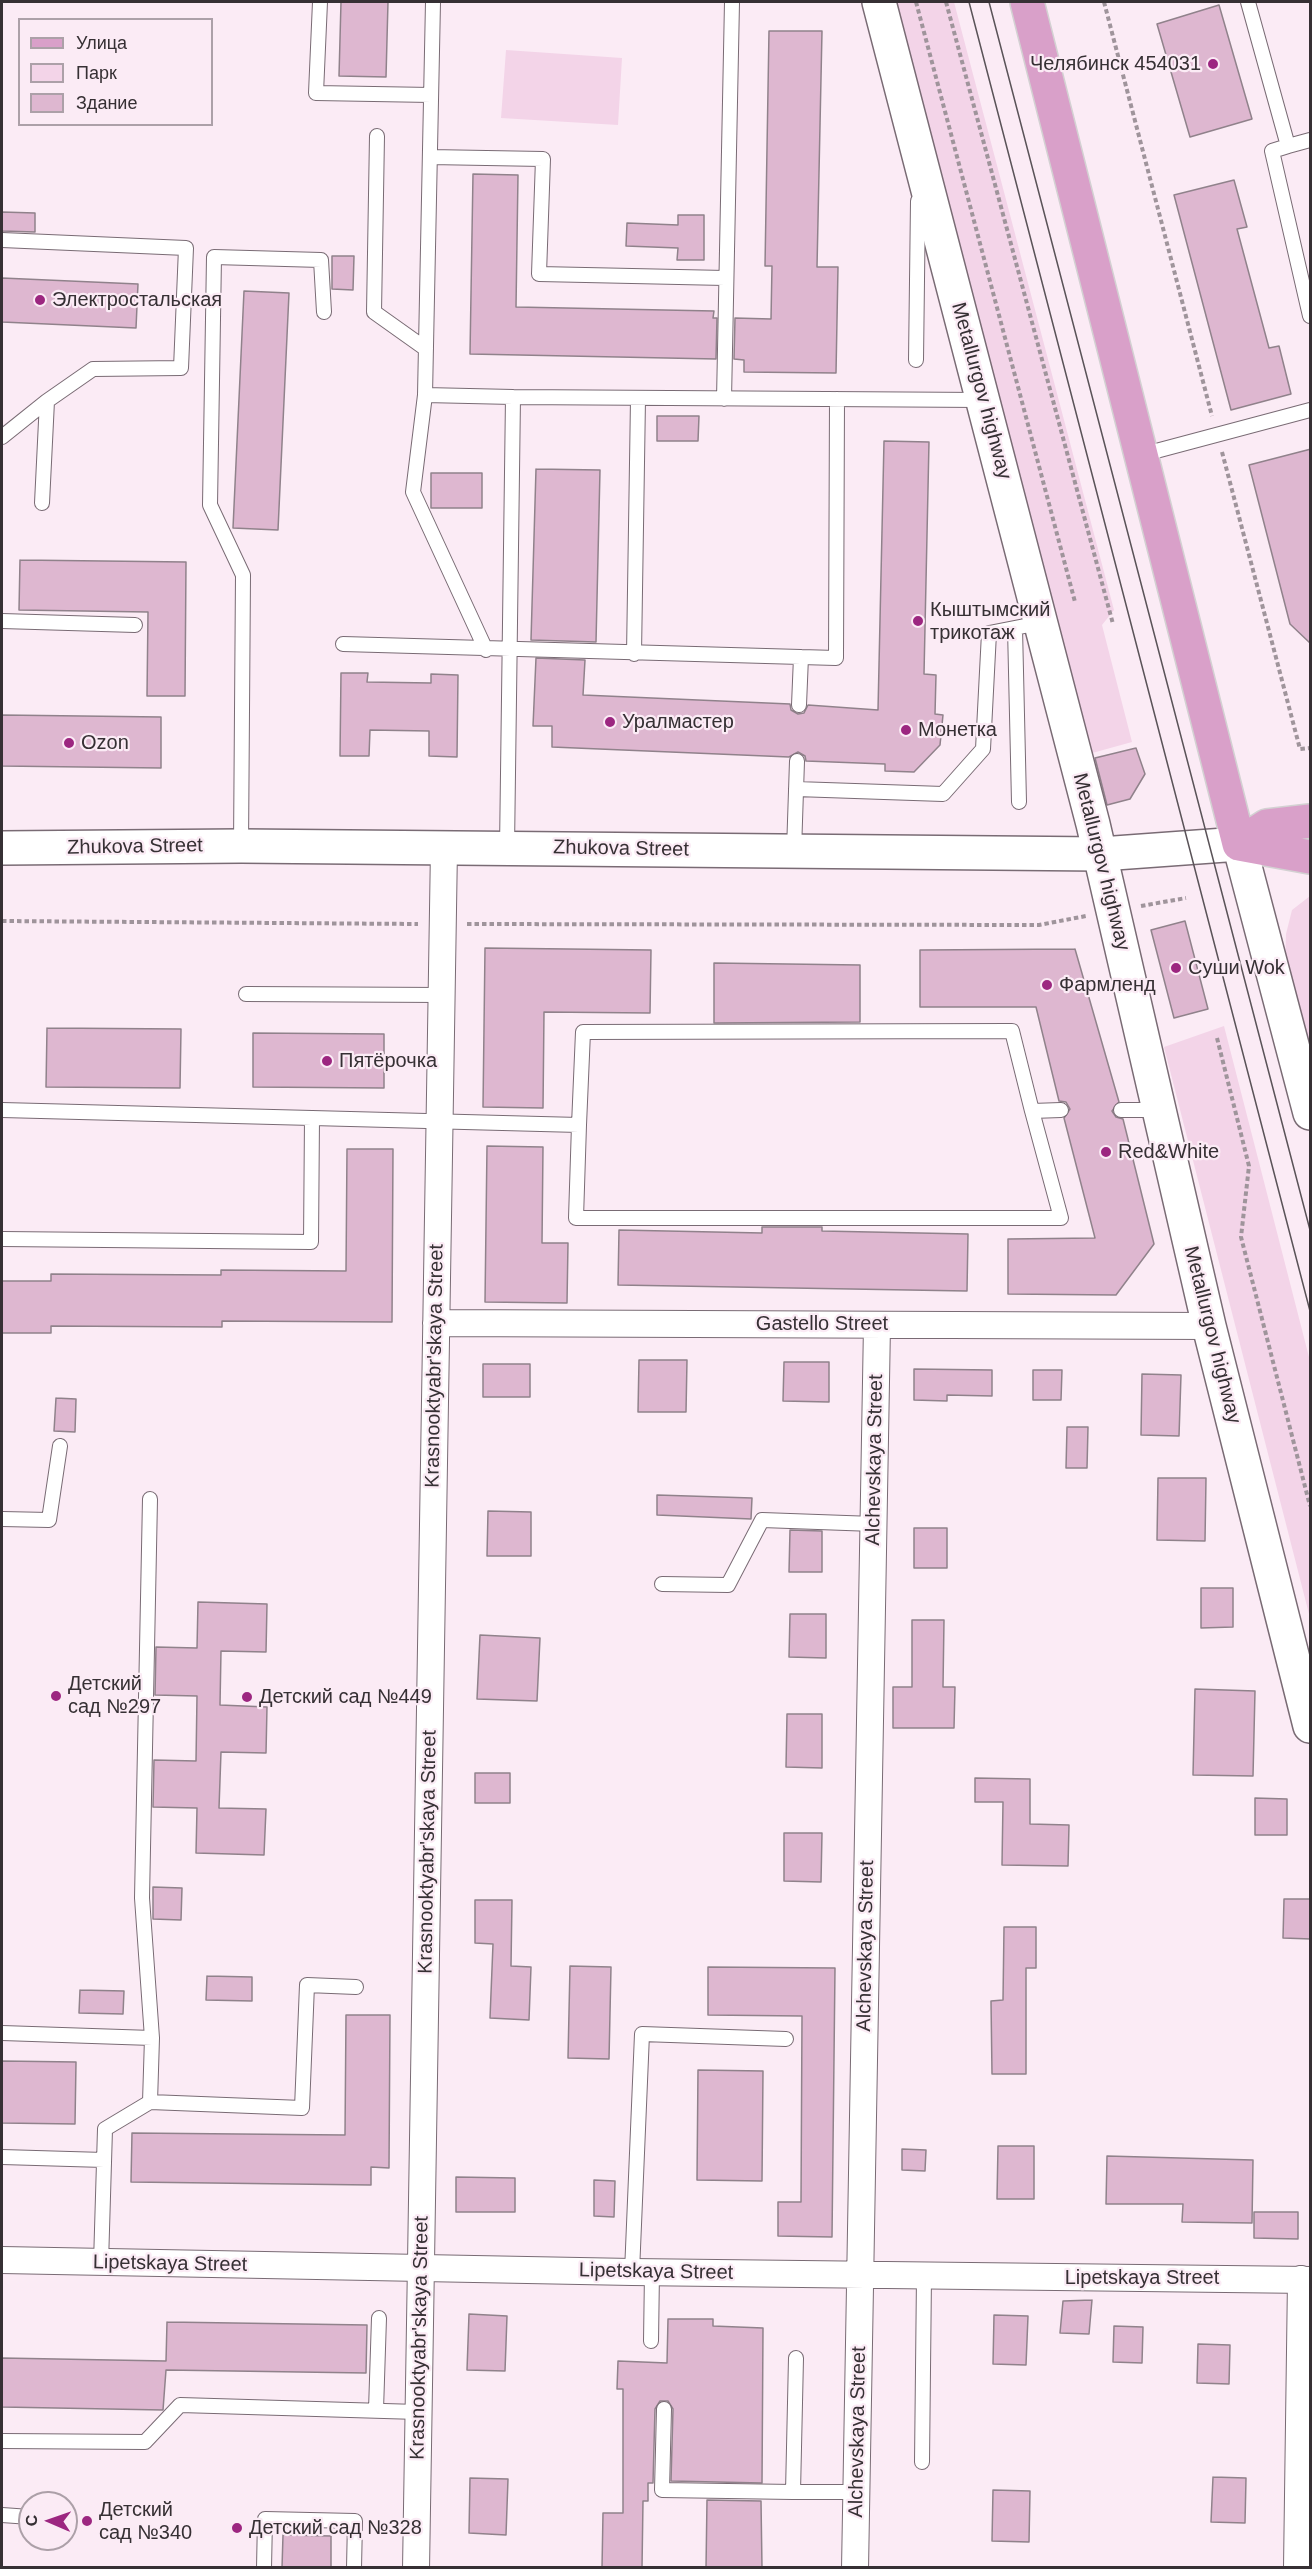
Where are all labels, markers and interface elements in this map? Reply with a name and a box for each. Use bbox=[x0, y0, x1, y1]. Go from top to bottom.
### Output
legend bbox=[18, 18, 213, 126]
text: Улица bbox=[76, 33, 127, 53]
place label: Челябинск 454031 bbox=[1030, 52, 1201, 76]
marker: Челябинск 454031 bbox=[1206, 57, 1220, 71]
text: Парк bbox=[76, 63, 117, 83]
text: Здание bbox=[76, 93, 137, 113]
place label: Электростальская bbox=[52, 288, 222, 312]
marker: Электростальская bbox=[33, 293, 47, 307]
street label: Metallurgov highway bbox=[946, 300, 1016, 482]
place label: Кыштымский трикотаж bbox=[930, 598, 1050, 645]
marker: Кыштымский трикотаж bbox=[911, 614, 925, 628]
place label: Уралмастер bbox=[622, 710, 734, 734]
marker: Уралмастер bbox=[603, 715, 617, 729]
place label: Монетка bbox=[918, 718, 997, 742]
marker: Монетка bbox=[899, 723, 913, 737]
place label: Ozon bbox=[81, 731, 129, 755]
marker: Ozon bbox=[62, 736, 76, 750]
street label: Metallurgov highway bbox=[1067, 771, 1135, 953]
street label: Zhukova Street bbox=[67, 834, 203, 860]
street label: Zhukova Street bbox=[553, 836, 689, 862]
place label: Суши Wok bbox=[1188, 956, 1285, 980]
marker: Суши Wok bbox=[1169, 961, 1183, 975]
place label: Фармленд bbox=[1059, 973, 1156, 997]
marker: Фармленд bbox=[1040, 978, 1054, 992]
place label: Пятёрочка bbox=[339, 1049, 437, 1073]
marker: Пятёрочка bbox=[320, 1054, 334, 1068]
place label: Red&White bbox=[1118, 1140, 1219, 1164]
marker: Red&White bbox=[1099, 1145, 1113, 1159]
street label: Krasnooktyabr'skaya Street bbox=[421, 1244, 449, 1488]
street label: Metallurgov highway bbox=[1178, 1244, 1246, 1426]
street label: Gastello Street bbox=[756, 1312, 888, 1336]
street label: Alchevskaya Street bbox=[862, 1374, 888, 1546]
place label: Детский сад №297 bbox=[68, 1672, 161, 1719]
place label: Детский сад №449 bbox=[259, 1685, 432, 1709]
marker: Детский сад №297 bbox=[49, 1689, 63, 1703]
marker: Детский сад №449 bbox=[240, 1690, 254, 1704]
street label: Krasnooktyabr'skaya Street bbox=[414, 1730, 442, 1974]
street label: Alchevskaya Street bbox=[853, 1860, 879, 2032]
street label: Krasnooktyabr'skaya Street bbox=[406, 2216, 434, 2460]
street label: Lipetskaya Street bbox=[93, 2251, 247, 2277]
street label: Lipetskaya Street bbox=[579, 2259, 733, 2285]
street label: Lipetskaya Street bbox=[1065, 2266, 1219, 2290]
street label: Alchevskaya Street bbox=[845, 2346, 871, 2518]
north arrow bbox=[18, 2491, 78, 2551]
place label: Детский сад №340 bbox=[99, 2498, 192, 2545]
text: С bbox=[23, 2514, 40, 2526]
marker: Детский сад №340 bbox=[80, 2514, 94, 2528]
place label: Детский сад №328 bbox=[249, 2516, 422, 2540]
marker: Детский сад №328 bbox=[230, 2521, 244, 2535]

